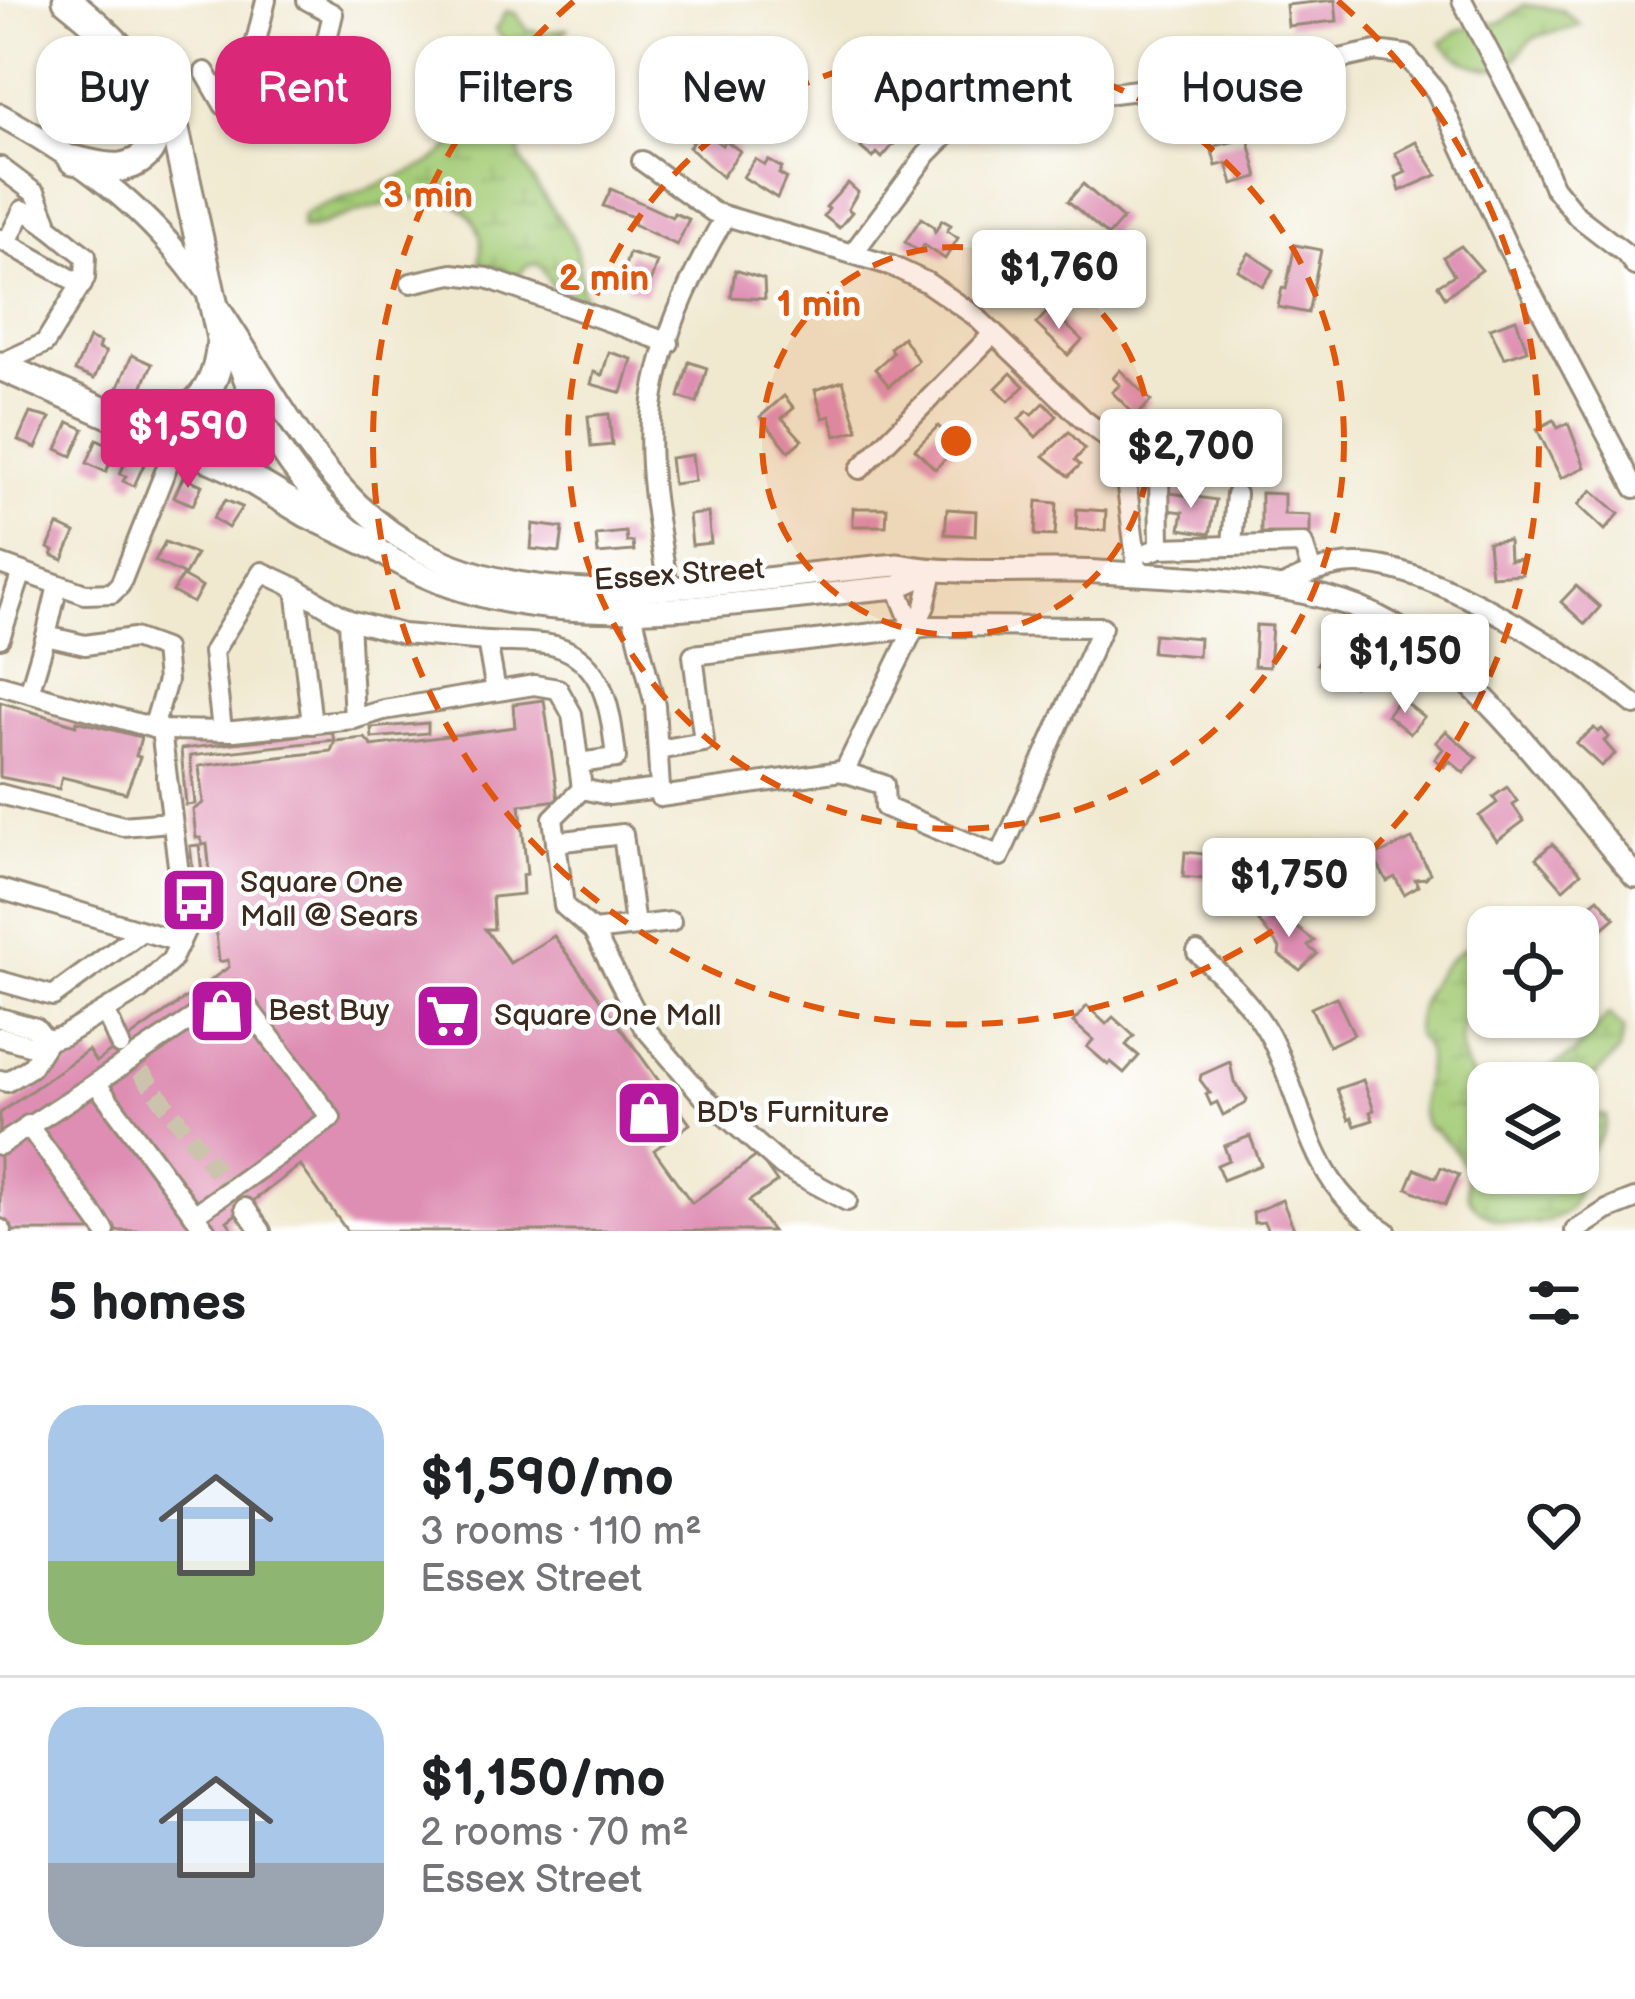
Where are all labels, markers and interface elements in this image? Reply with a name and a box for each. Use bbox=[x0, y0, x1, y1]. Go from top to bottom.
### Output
chip: Buy bbox=[36, 36, 191, 144]
chip: Rent bbox=[215, 36, 391, 144]
chip: Filters bbox=[415, 36, 615, 144]
chip: New bbox=[639, 36, 808, 144]
chip: Apartment bbox=[832, 36, 1114, 144]
chip: House bbox=[1138, 36, 1346, 144]
text: 3 min bbox=[383, 175, 473, 218]
pin: $1,760 bbox=[961, 230, 1157, 332]
text: $1,760 bbox=[999, 245, 1119, 292]
text: 2 min bbox=[559, 258, 649, 301]
text: 1 min bbox=[777, 284, 861, 327]
pin: $1,590 bbox=[90, 389, 286, 491]
text: $1,590 bbox=[128, 404, 248, 451]
pin: $2,700 bbox=[1093, 409, 1289, 511]
centre of rings bbox=[935, 420, 977, 462]
text: $2,700 bbox=[1127, 424, 1255, 471]
street label: Essex Street bbox=[593, 551, 765, 599]
pin: $1,150 bbox=[1307, 614, 1503, 716]
text: $1,150 bbox=[1348, 629, 1462, 676]
pin: $1,750 bbox=[1191, 838, 1387, 940]
text: $1,750 bbox=[1229, 853, 1349, 900]
bus stop icon: Square One Mall @ Sears bbox=[159, 865, 229, 935]
place label: Square One Mall @ Sears bbox=[240, 865, 418, 935]
map controls bbox=[1467, 906, 1599, 1194]
button: locate bbox=[1467, 906, 1599, 1038]
shop icon: Best Buy bbox=[187, 976, 257, 1046]
supermarket icon: Square One Mall bbox=[413, 981, 483, 1051]
place label: Best Buy bbox=[268, 993, 390, 1029]
place label: Square One Mall bbox=[494, 998, 721, 1034]
button: layers bbox=[1467, 1062, 1599, 1194]
shop icon: BD's Furniture bbox=[614, 1078, 684, 1148]
place label: BD's Furniture bbox=[696, 1095, 889, 1131]
icon: filters bbox=[1521, 1270, 1587, 1336]
text: 5 homes bbox=[48, 1273, 246, 1334]
text: $1,590/mo bbox=[420, 1448, 674, 1509]
icon: home bbox=[144, 1453, 288, 1597]
icon: heart bbox=[1521, 1492, 1587, 1558]
text: 3 rooms · 110 m² bbox=[420, 1509, 702, 1556]
text: Essex Street bbox=[420, 1556, 642, 1603]
text: $1,150/mo bbox=[420, 1749, 666, 1810]
icon: home bbox=[144, 1755, 288, 1899]
icon: heart bbox=[1521, 1794, 1587, 1860]
text: 2 rooms · 70 m² bbox=[420, 1810, 689, 1857]
text: Essex Street bbox=[420, 1857, 642, 1904]

